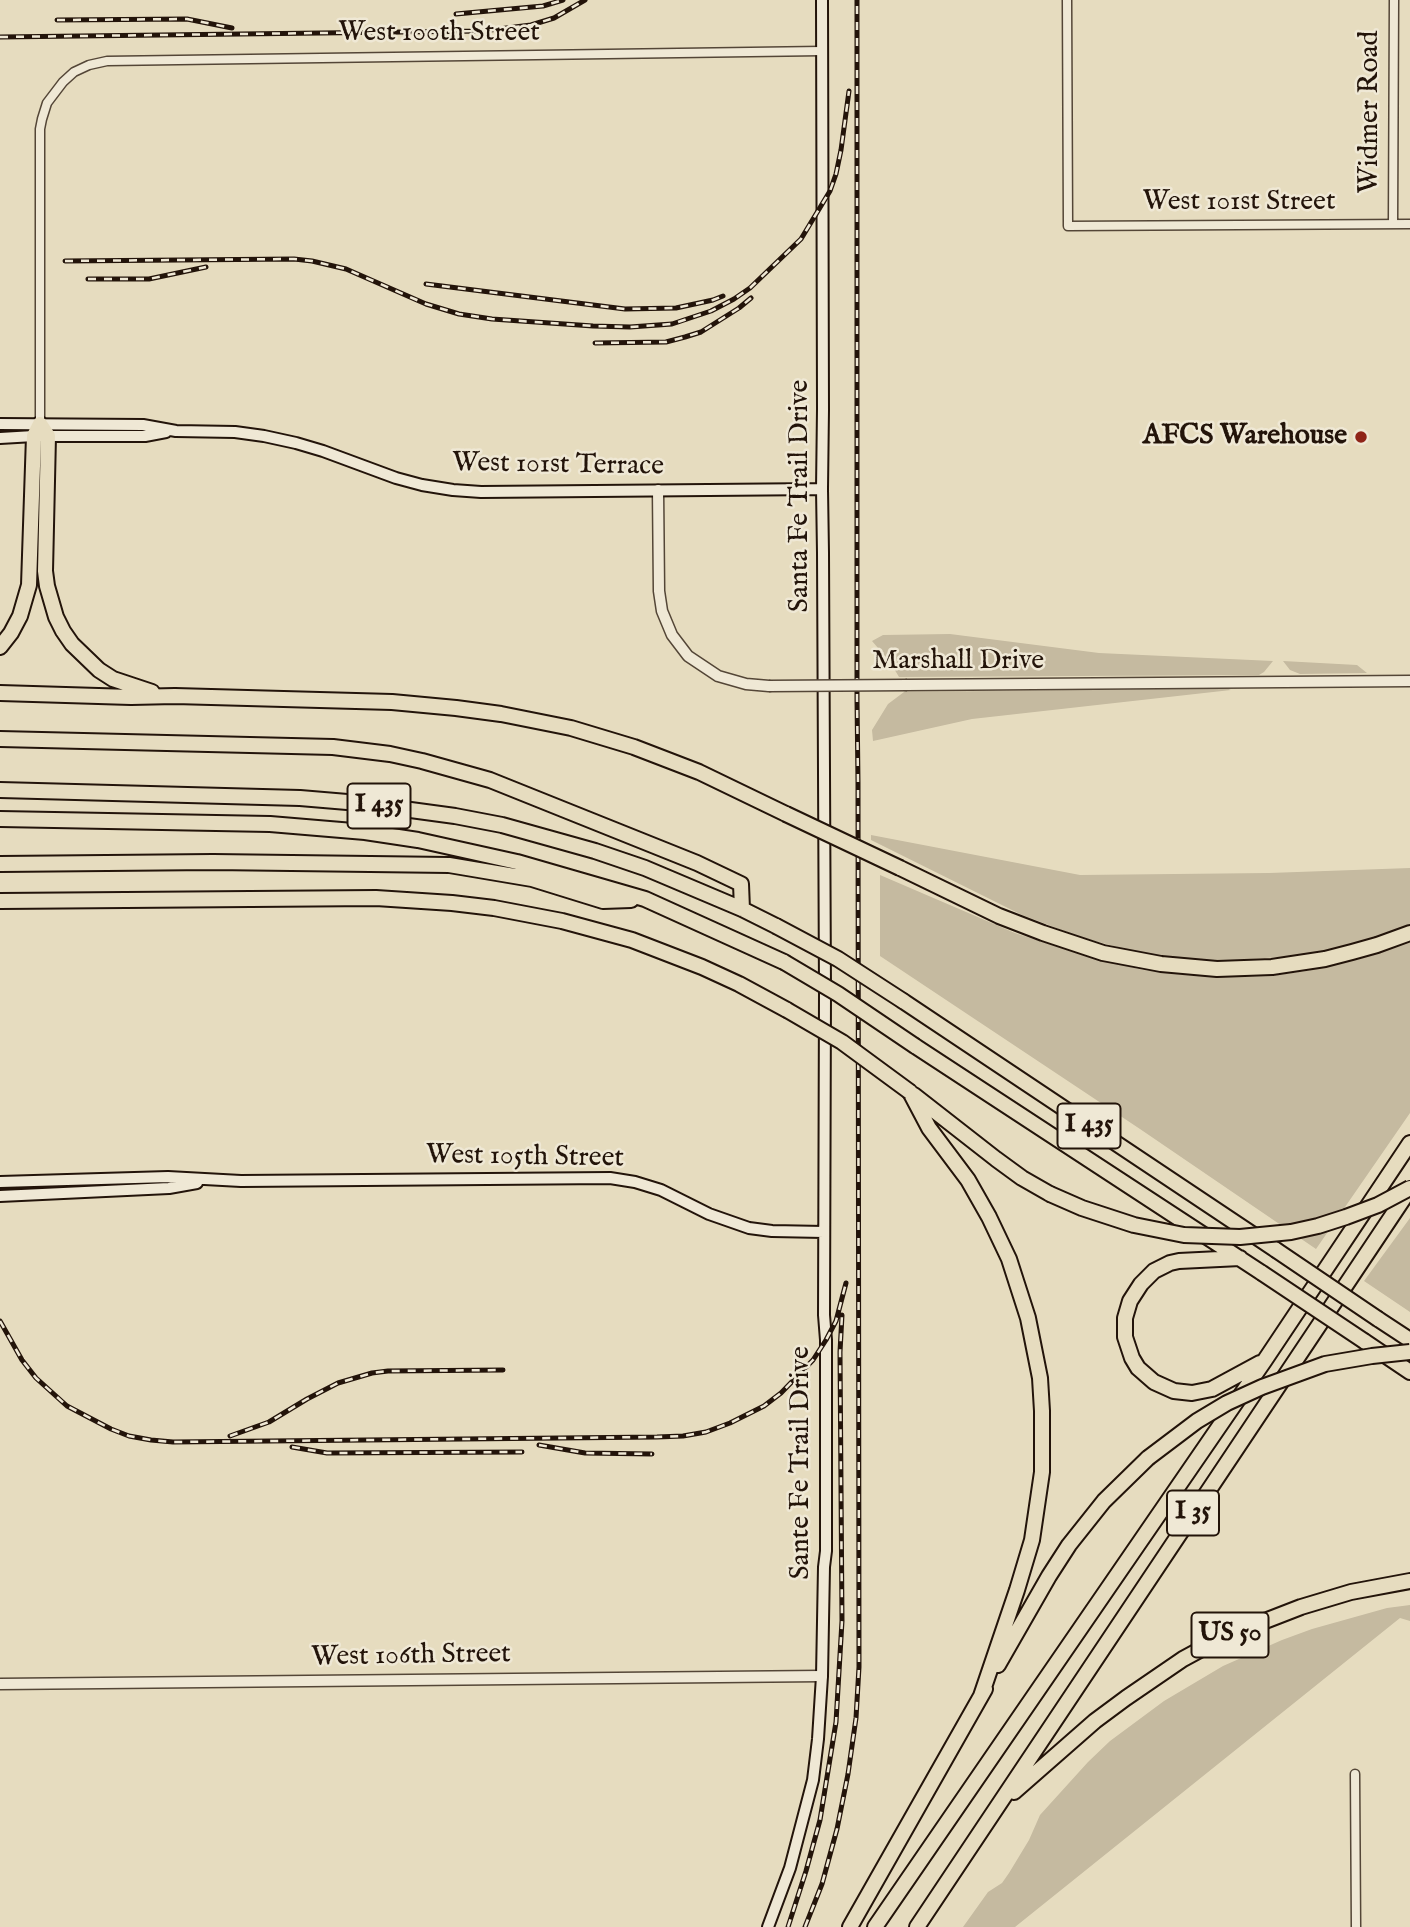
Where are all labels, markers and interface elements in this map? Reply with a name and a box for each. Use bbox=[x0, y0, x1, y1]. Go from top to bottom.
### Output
street label: West 100th Street bbox=[338, 17, 540, 51]
street label: Widmer Road bbox=[1354, 30, 1388, 194]
street label: West 101st Street bbox=[1142, 186, 1336, 220]
street label: Santa Fe Trail Drive bbox=[784, 380, 818, 612]
place label: AFCS Warehouse bbox=[1143, 420, 1347, 454]
marker: AFCS Warehouse bbox=[1353, 429, 1369, 445]
street label: West 101st Terrace bbox=[452, 447, 664, 485]
street label: Marshall Drive bbox=[872, 645, 1044, 679]
road number: I 435 bbox=[348, 784, 410, 828]
road number: I 435 bbox=[1058, 1104, 1120, 1148]
street label: West 105th Street bbox=[426, 1139, 624, 1177]
street label: Sante Fe Trail Drive bbox=[785, 1346, 819, 1580]
road number: I 35 bbox=[1167, 1490, 1219, 1536]
road number: US 50 bbox=[1192, 1612, 1268, 1658]
street label: West 106th Street bbox=[311, 1638, 511, 1676]

